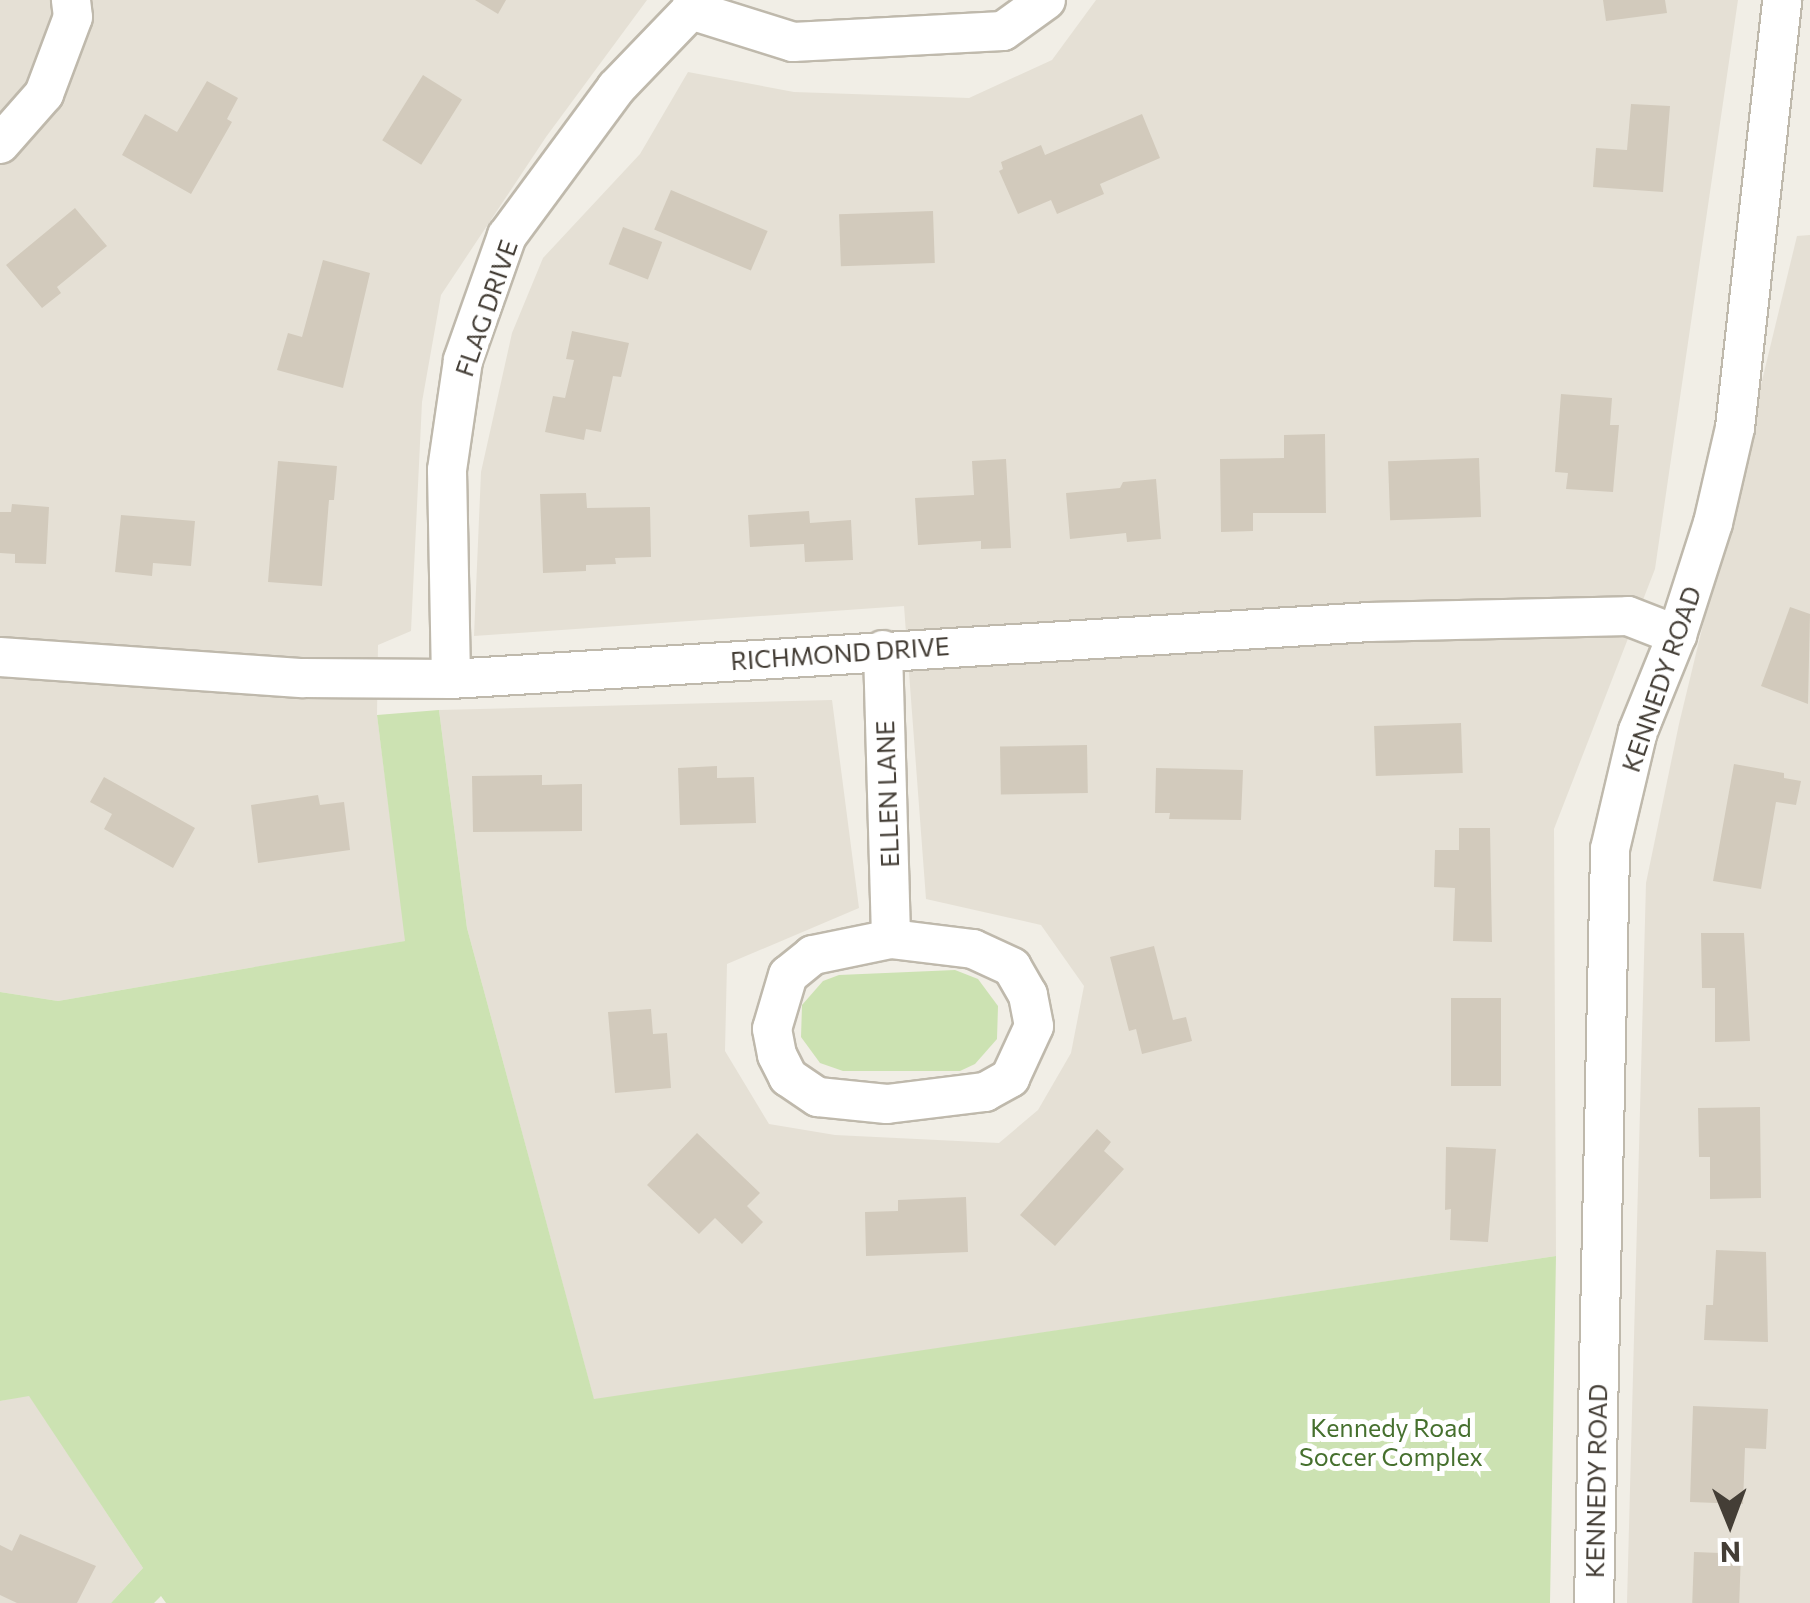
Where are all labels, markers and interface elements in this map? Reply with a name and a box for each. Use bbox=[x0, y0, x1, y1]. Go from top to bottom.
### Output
street label: FLAG DRIVE bbox=[449, 236, 523, 380]
street label: KENNEDY ROAD bbox=[1615, 582, 1707, 776]
street label: RICHMOND DRIVE bbox=[729, 630, 951, 676]
street label: ELLEN LANE bbox=[869, 720, 905, 868]
street label: KENNEDY ROAD bbox=[1579, 1384, 1613, 1578]
park label: Kennedy Road Soccer Complex bbox=[1299, 1413, 1483, 1472]
north arrow bbox=[1680, 1473, 1780, 1573]
text: N bbox=[1720, 1536, 1741, 1570]

